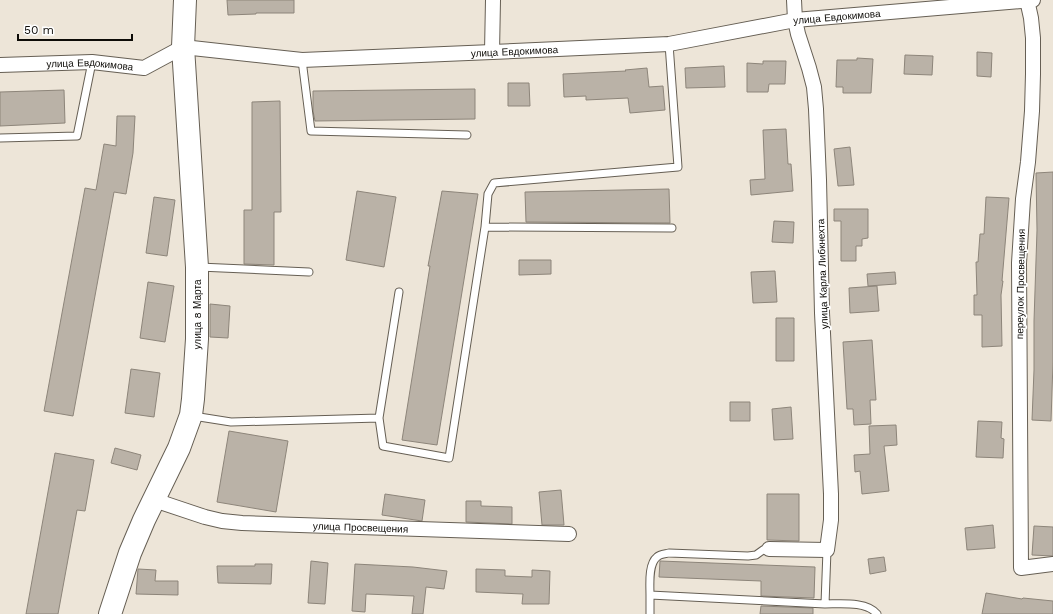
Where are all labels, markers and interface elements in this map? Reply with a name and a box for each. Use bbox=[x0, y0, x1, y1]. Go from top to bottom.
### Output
street label: улица Евдокимова bbox=[793, 8, 881, 26]
scale bar bbox=[18, 16, 132, 42]
text: 50 m bbox=[24, 23, 54, 37]
street label: улица Евдокимова bbox=[471, 44, 559, 59]
street label: улица Евдокимова bbox=[46, 57, 134, 73]
street label: улица Карла Либкнехта bbox=[815, 218, 830, 329]
street label: переулок Просвещения bbox=[1014, 229, 1027, 339]
street label: улица 8 Марта bbox=[191, 279, 203, 350]
street label: улица Просвещения bbox=[313, 520, 408, 535]

